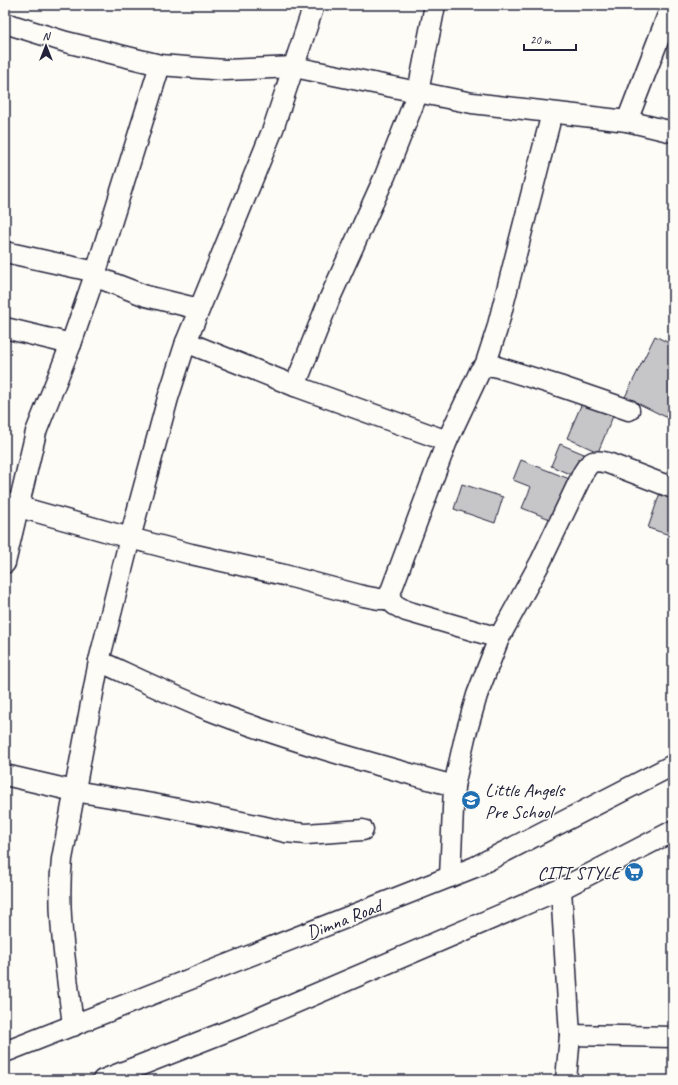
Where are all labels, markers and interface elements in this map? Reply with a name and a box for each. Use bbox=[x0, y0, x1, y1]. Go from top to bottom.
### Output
north arrow bbox=[26, 26, 66, 66]
scale bar bbox=[524, 26, 576, 52]
text: N bbox=[43, 29, 52, 43]
text: 20 m bbox=[530, 32, 552, 48]
place label: Little Angels Pre School bbox=[485, 778, 566, 824]
school or university icon: Little Angels Pre School bbox=[460, 789, 482, 811]
place label: CITI STYLE bbox=[537, 861, 623, 885]
supermarket icon: CITI STYLE bbox=[623, 861, 645, 883]
street label: Dimna Road bbox=[303, 893, 387, 945]

